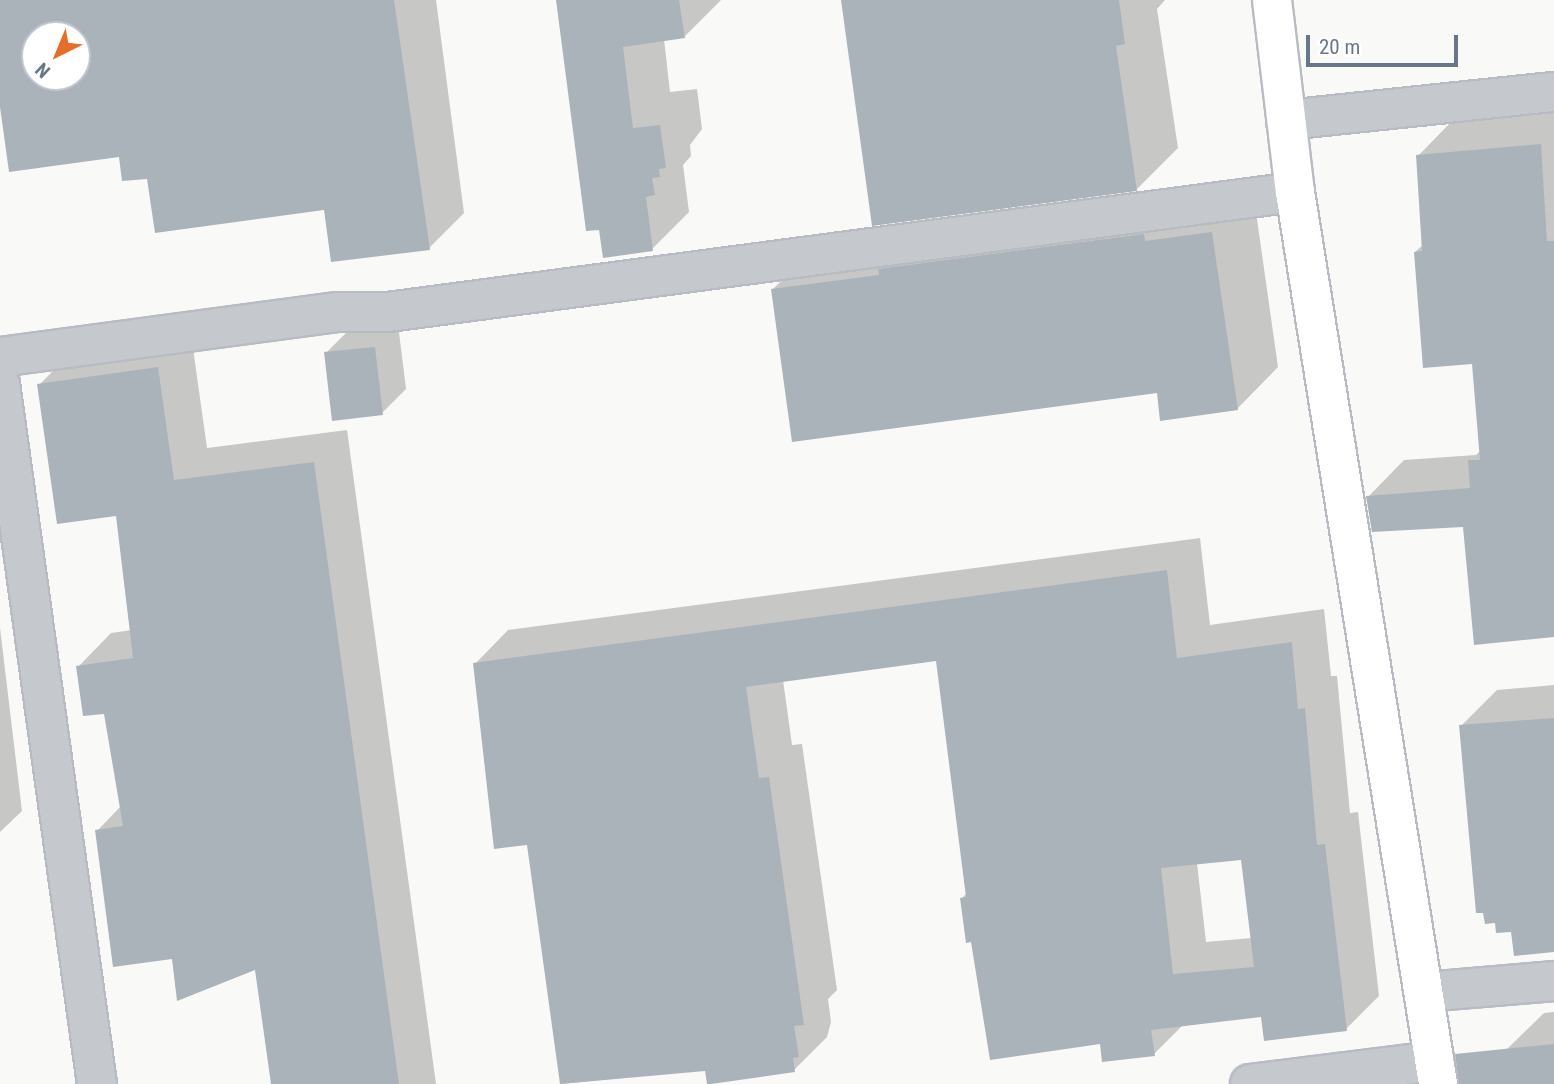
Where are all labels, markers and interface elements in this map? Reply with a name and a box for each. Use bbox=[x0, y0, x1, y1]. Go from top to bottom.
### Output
north arrow bbox=[21, 21, 91, 91]
scale bar bbox=[1309, 21, 1461, 65]
text: 20 m bbox=[1319, 35, 1360, 59]
text: N bbox=[31, 58, 55, 83]

